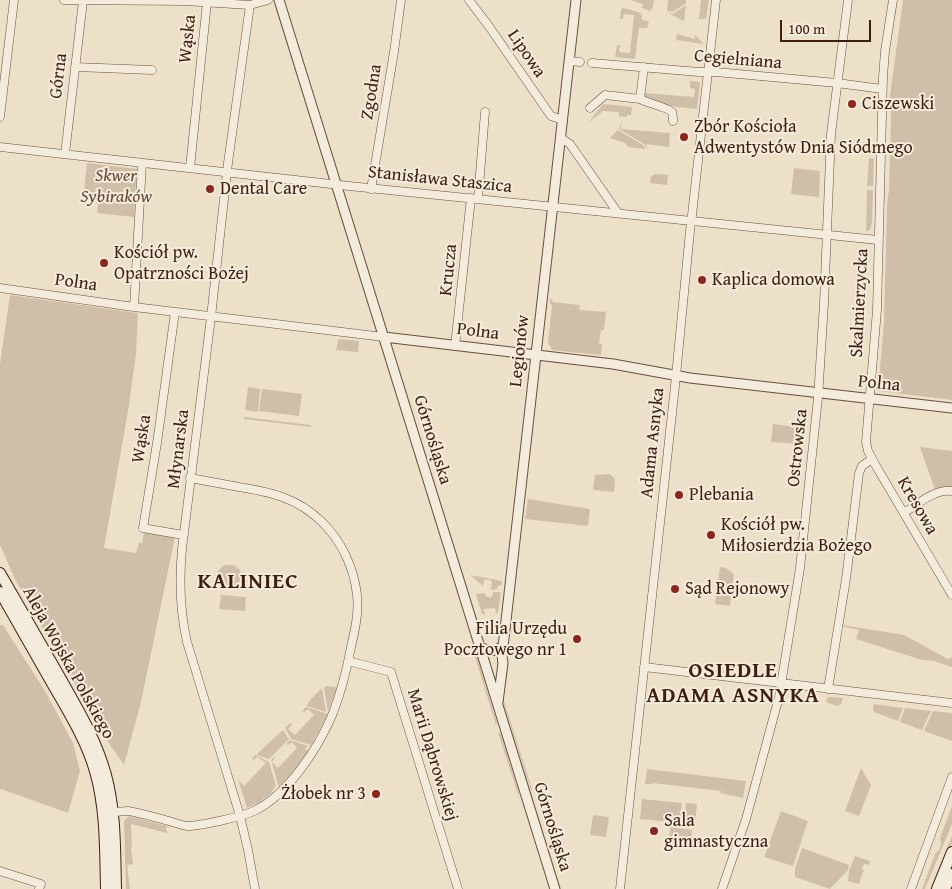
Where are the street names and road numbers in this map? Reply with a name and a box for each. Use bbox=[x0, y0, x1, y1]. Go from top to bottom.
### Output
street label: Wąska bbox=[175, 14, 201, 64]
street label: Lipowa bbox=[502, 26, 550, 82]
street label: Cegielniana bbox=[693, 45, 783, 75]
street label: Górna bbox=[45, 52, 73, 100]
street label: Zgodna bbox=[357, 63, 387, 121]
street label: Stanisława Staszica bbox=[367, 162, 513, 198]
street label: Krucza bbox=[436, 243, 462, 297]
street label: Skalmierzycka bbox=[846, 248, 874, 358]
street label: Polna bbox=[53, 269, 99, 297]
street label: Legionów bbox=[505, 314, 535, 388]
street label: Polna bbox=[456, 319, 500, 345]
street label: Polna bbox=[857, 371, 901, 397]
street label: Adama Asnyka bbox=[636, 387, 670, 499]
street label: Górnośląska bbox=[408, 393, 456, 487]
street label: Młynarska bbox=[163, 408, 195, 490]
street label: Ostrowska bbox=[783, 408, 813, 488]
street label: Wąska bbox=[128, 413, 156, 465]
street label: Kresowa bbox=[892, 473, 942, 539]
street label: Aleja Wojska Polskiego bbox=[17, 583, 119, 743]
street label: Marii Dąbrowskiej bbox=[402, 686, 462, 824]
street label: Górnośląska bbox=[528, 780, 576, 874]

